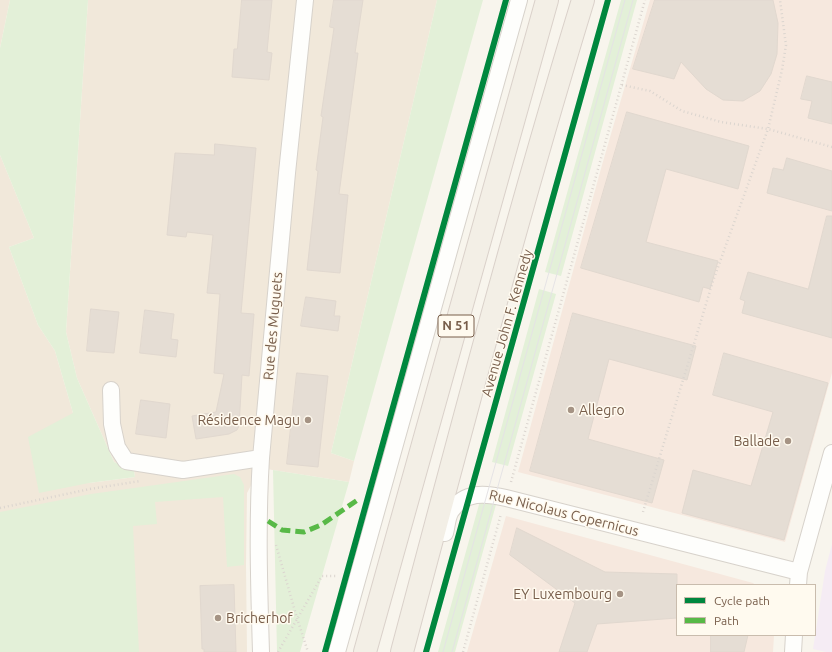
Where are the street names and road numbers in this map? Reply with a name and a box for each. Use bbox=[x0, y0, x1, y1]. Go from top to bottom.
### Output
street label: Avenue John F. Kennedy bbox=[478, 247, 536, 399]
street label: Rue des Muguets bbox=[260, 271, 286, 381]
road number: N 51 bbox=[438, 315, 474, 337]
street label: Rue Nicolaus Copernicus bbox=[487, 486, 641, 540]

